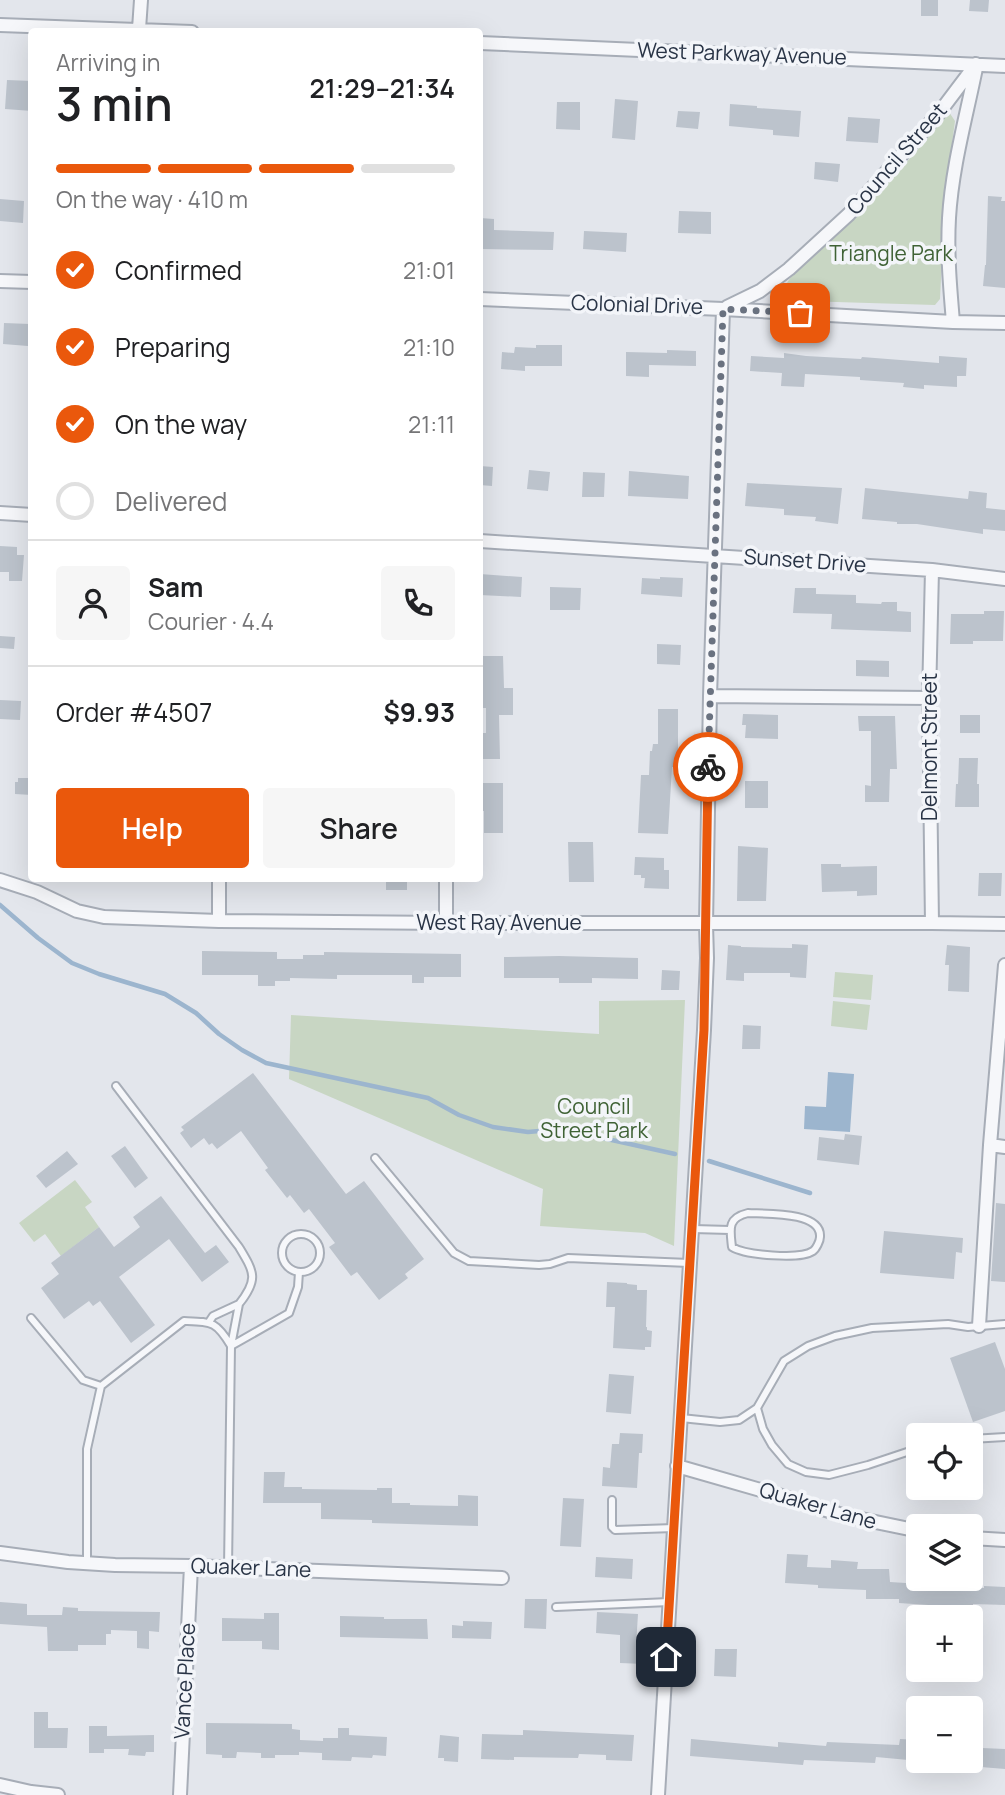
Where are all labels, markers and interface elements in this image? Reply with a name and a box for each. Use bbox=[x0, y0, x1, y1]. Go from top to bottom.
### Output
street label: West Parkway Avenue bbox=[637, 35, 847, 71]
text: Arriving in bbox=[56, 46, 161, 78]
text: 21:29–21:34 bbox=[309, 70, 455, 106]
text: 3 min bbox=[56, 72, 173, 135]
street label: Council Street bbox=[840, 97, 953, 220]
text: On the way · 410 m bbox=[56, 183, 248, 215]
park label: Triangle Park bbox=[829, 239, 953, 267]
icon: check bbox=[56, 251, 94, 289]
text: Confirmed bbox=[115, 252, 242, 288]
text: 21:01 bbox=[403, 254, 455, 286]
pin bbox=[770, 283, 830, 343]
street label: Colonial Drive bbox=[571, 288, 703, 320]
icon: bag bbox=[781, 294, 819, 332]
icon: check bbox=[56, 328, 94, 366]
text: Preparing bbox=[115, 329, 231, 365]
text: 21:10 bbox=[403, 331, 455, 363]
icon: check bbox=[56, 405, 94, 443]
text: On the way bbox=[115, 406, 247, 442]
text: 21:11 bbox=[408, 408, 455, 440]
text: Delivered bbox=[115, 483, 227, 519]
street label: Sunset Drive bbox=[743, 542, 867, 578]
button: person bbox=[56, 566, 130, 640]
button: phone bbox=[381, 566, 455, 640]
text: Sam bbox=[148, 569, 203, 605]
text: Courier · 4.4 bbox=[148, 605, 274, 637]
street label: Delmont Street bbox=[915, 673, 943, 821]
text: Order #4507 bbox=[56, 694, 212, 730]
text: $9.93 bbox=[383, 694, 455, 730]
courier bbox=[673, 732, 743, 802]
icon: bike bbox=[689, 748, 727, 786]
button: Help bbox=[56, 788, 249, 868]
button: Share bbox=[263, 788, 455, 868]
street label: West Ray Avenue bbox=[416, 908, 582, 936]
park label: Council Street Park bbox=[540, 1092, 648, 1144]
map controls bbox=[906, 1423, 983, 1773]
button: locate bbox=[906, 1423, 983, 1500]
street label: Quaker Lane bbox=[756, 1475, 880, 1535]
button: layers bbox=[906, 1514, 983, 1591]
street label: Quaker Lane bbox=[190, 1551, 312, 1583]
button: + bbox=[906, 1605, 983, 1682]
street label: Vance Place bbox=[167, 1622, 201, 1740]
pin bbox=[636, 1627, 696, 1687]
icon: home bbox=[647, 1638, 685, 1676]
button: − bbox=[906, 1696, 983, 1773]

